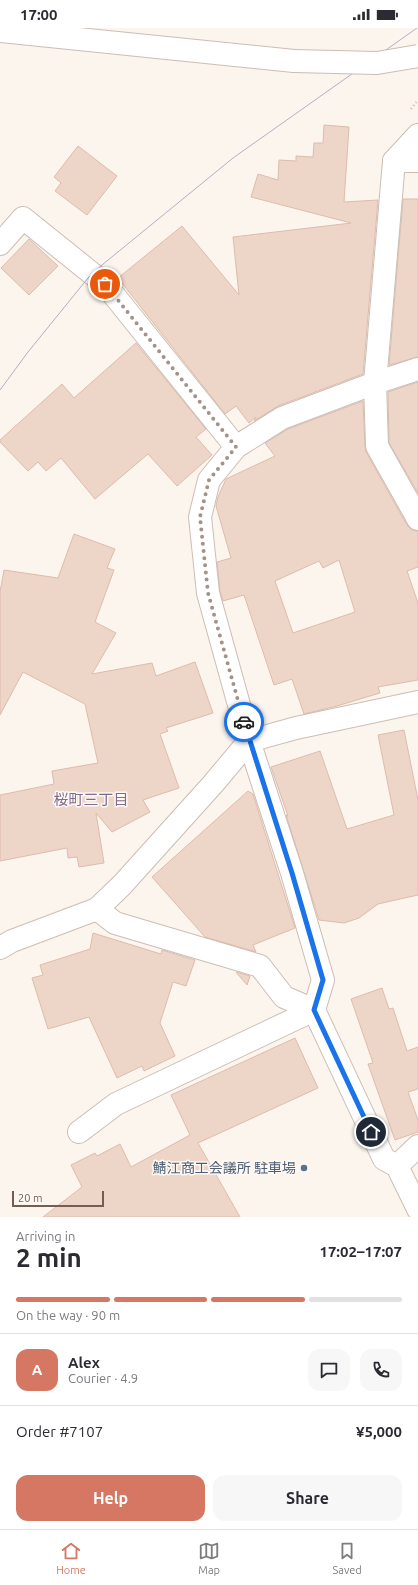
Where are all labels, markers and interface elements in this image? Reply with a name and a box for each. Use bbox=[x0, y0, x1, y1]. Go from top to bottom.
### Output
text: 17:00 bbox=[20, 6, 58, 23]
pin bbox=[88, 267, 122, 301]
icon: bag bbox=[94, 273, 116, 295]
courier bbox=[224, 702, 264, 742]
icon: car bbox=[233, 711, 255, 733]
district label: 桜町三丁目 bbox=[53, 791, 129, 808]
pin bbox=[354, 1115, 388, 1149]
icon: home bbox=[360, 1121, 382, 1143]
place label: 鯖江商工会議所 駐車場 bbox=[153, 1160, 296, 1176]
marker: 鯖江商工会議所 駐車場 bbox=[299, 1163, 309, 1173]
scale bar bbox=[12, 1189, 104, 1208]
text: 20 m bbox=[18, 1192, 42, 1204]
text: Arriving in bbox=[16, 1229, 75, 1243]
text: 2 min bbox=[16, 1243, 82, 1272]
text: 17:02–17:07 bbox=[319, 1243, 402, 1260]
text: On the way · 90 m bbox=[16, 1308, 120, 1322]
button: chat bbox=[308, 1349, 350, 1391]
button: phone bbox=[360, 1349, 402, 1391]
text: Alex bbox=[68, 1354, 100, 1371]
text: A bbox=[32, 1361, 42, 1378]
text: Courier · 4.9 bbox=[68, 1371, 138, 1385]
text: Order #7107 bbox=[16, 1423, 103, 1440]
text: ¥5,000 bbox=[356, 1423, 402, 1440]
button: Help bbox=[16, 1475, 205, 1521]
button: Share bbox=[213, 1475, 402, 1521]
tab: Home bbox=[56, 1540, 86, 1576]
tab: Map bbox=[198, 1540, 220, 1576]
tab: Saved bbox=[333, 1540, 362, 1576]

